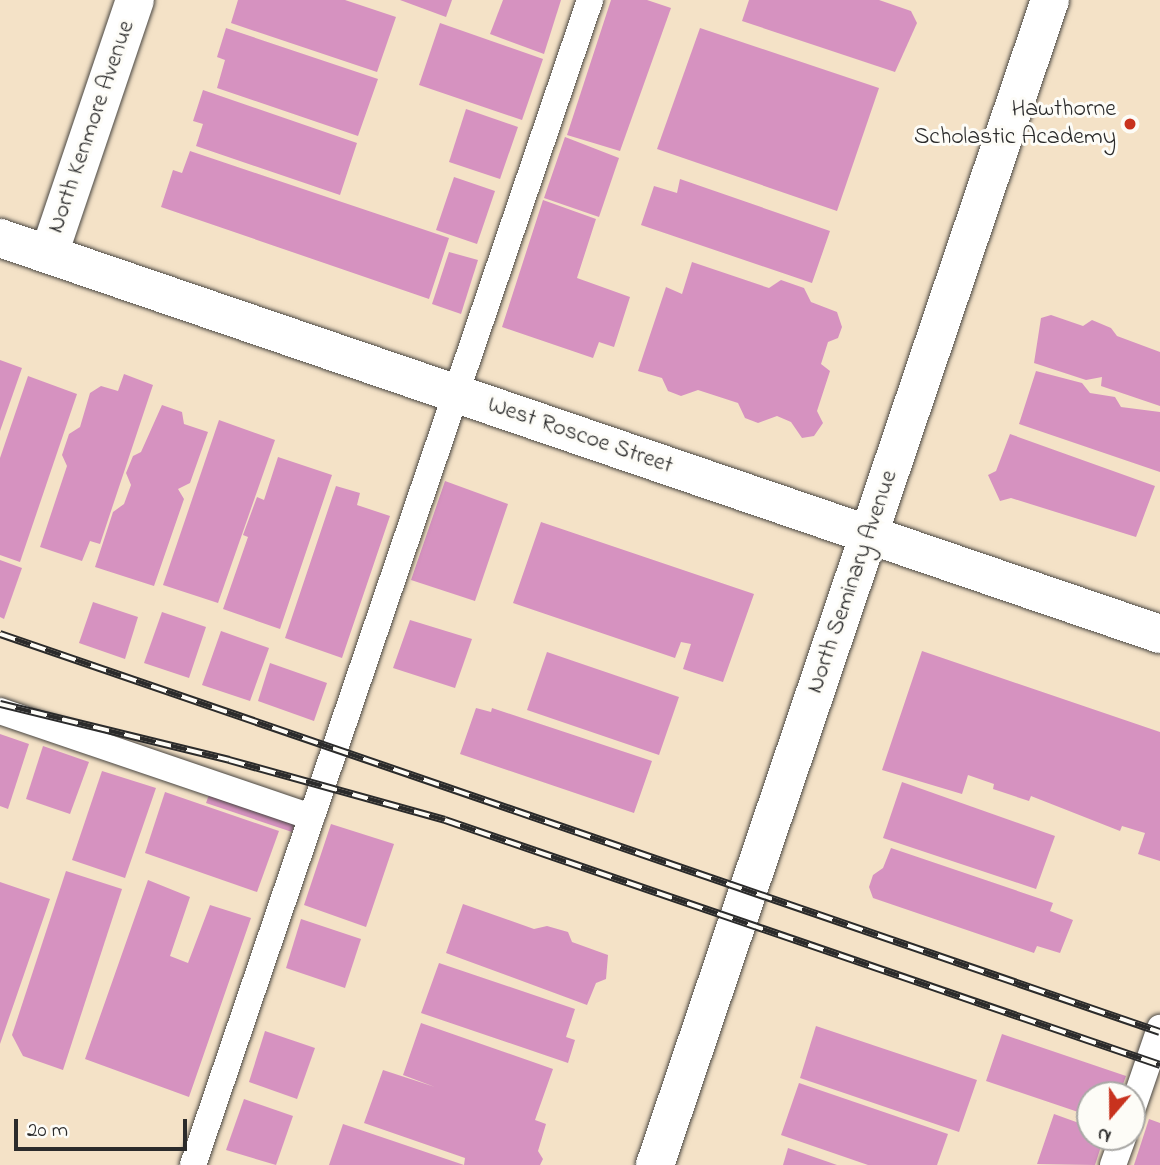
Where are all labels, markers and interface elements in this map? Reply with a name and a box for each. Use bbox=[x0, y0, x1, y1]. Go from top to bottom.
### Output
street label: North Kenmore Avenue bbox=[42, 17, 142, 237]
place label: Hawthorne Scholastic Academy bbox=[914, 96, 1116, 152]
marker: Hawthorne Scholastic Academy bbox=[1122, 116, 1138, 132]
street label: West Roscoe Street bbox=[484, 391, 676, 481]
street label: North Seminary Avenue bbox=[801, 467, 905, 697]
north arrow bbox=[1076, 1081, 1146, 1151]
scale bar bbox=[18, 1106, 191, 1150]
text: 20 m bbox=[27, 1116, 68, 1146]
text: N bbox=[1094, 1119, 1115, 1149]

